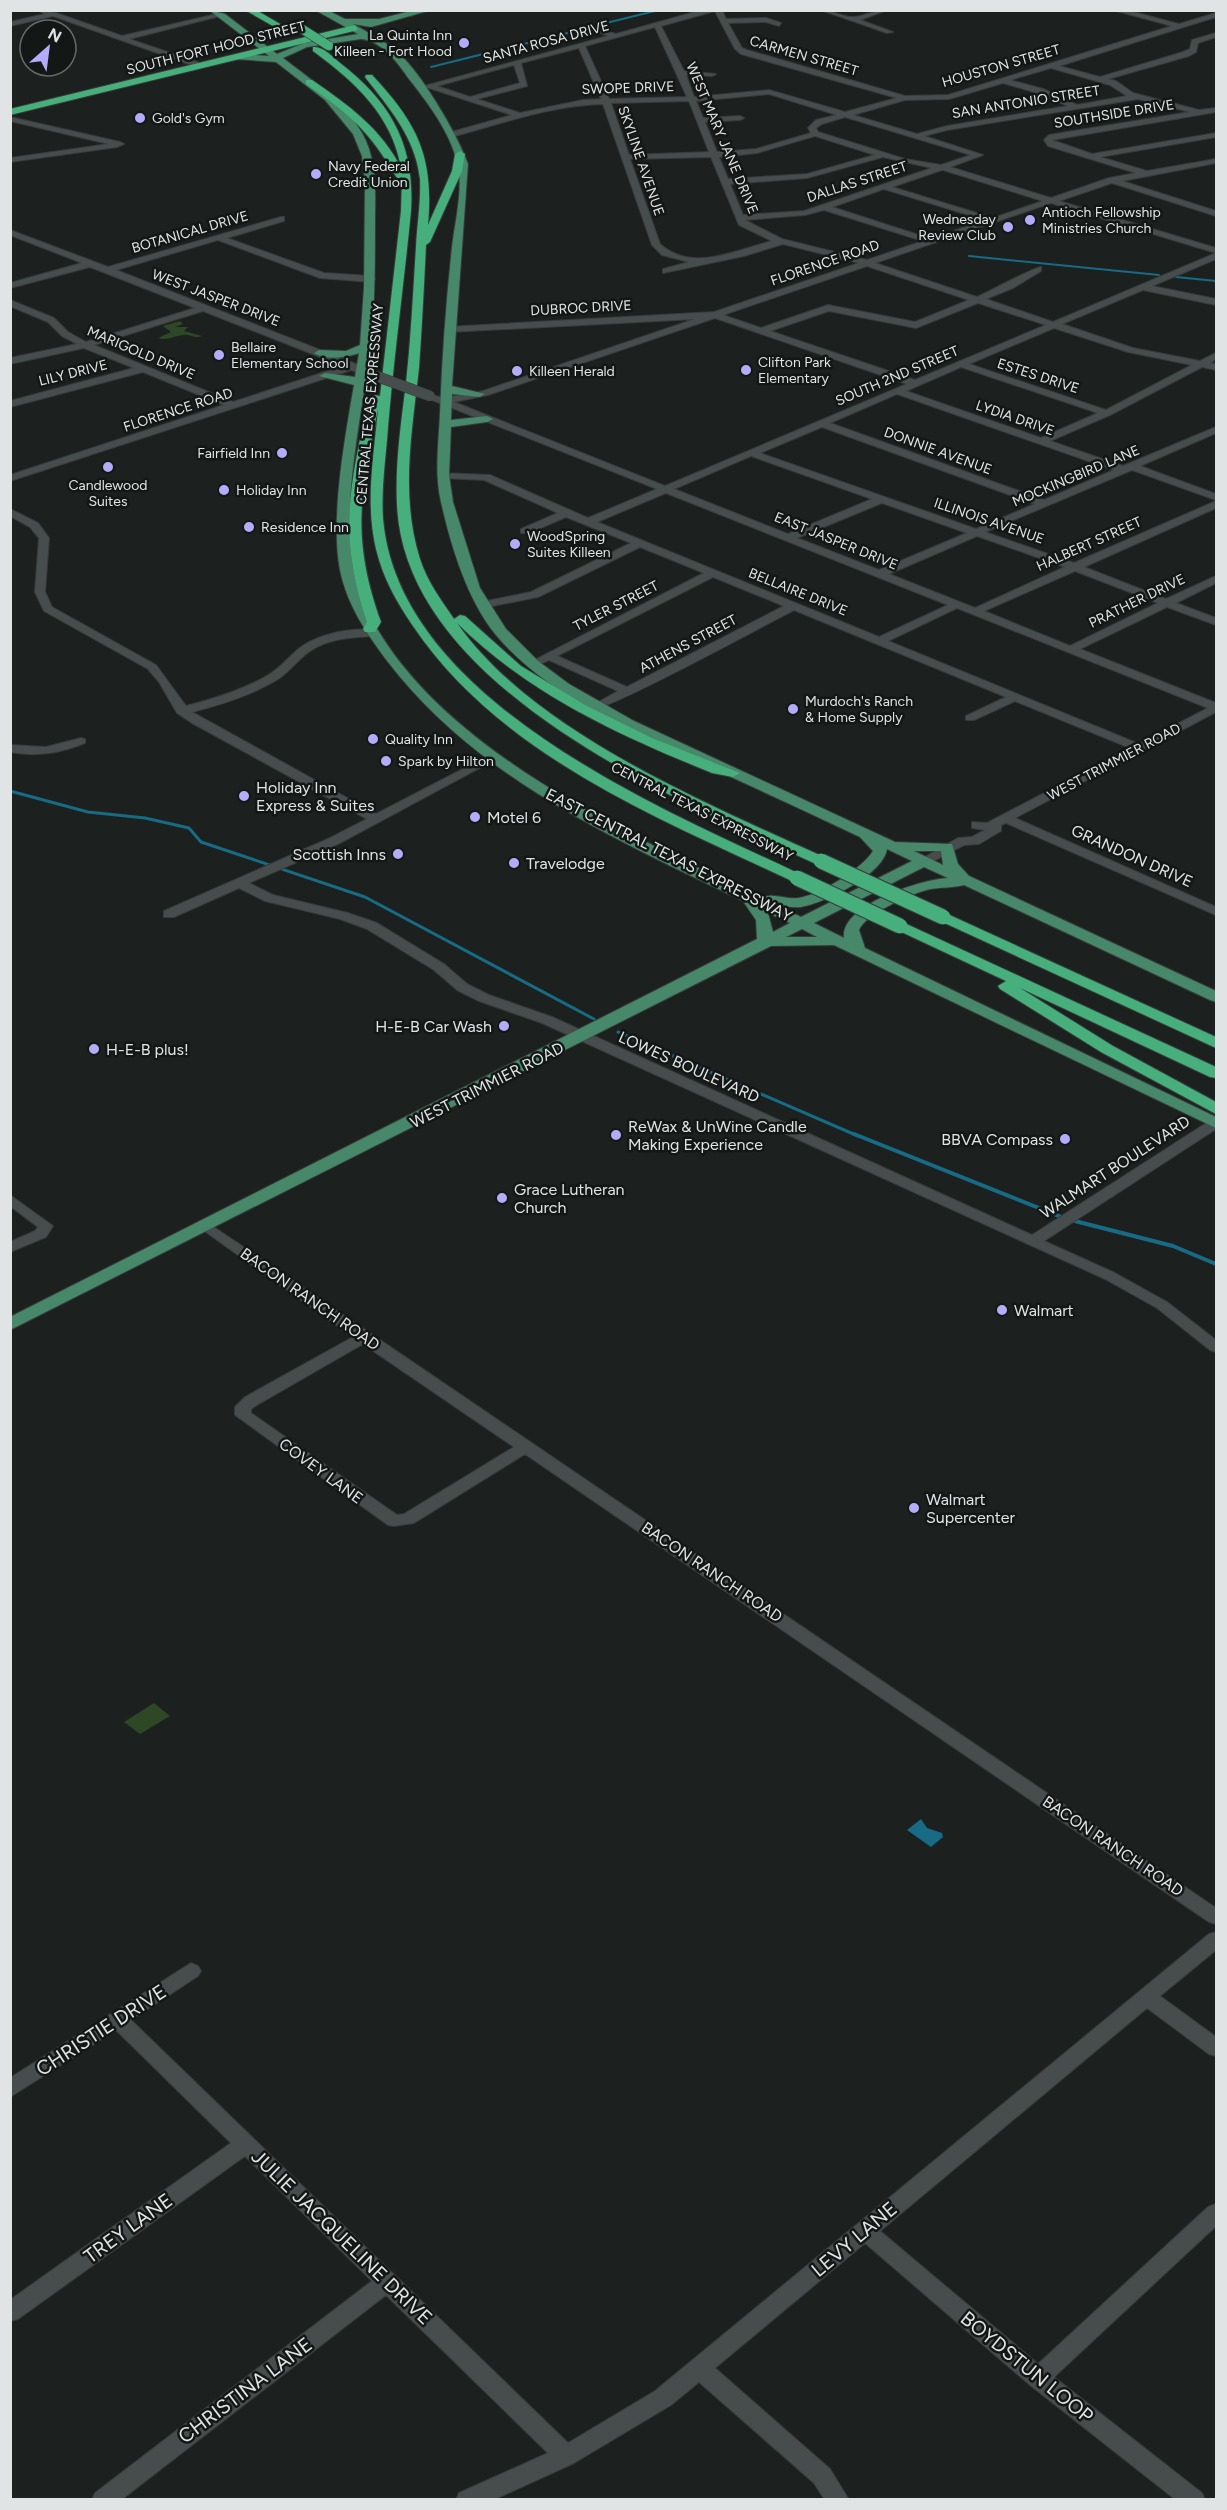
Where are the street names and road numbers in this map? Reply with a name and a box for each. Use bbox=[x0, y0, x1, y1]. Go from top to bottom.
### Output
street label: SOUTH FORT HOOD STREET bbox=[125, 17, 308, 79]
street label: SANTA ROSA DRIVE bbox=[481, 17, 611, 67]
street label: CARMEN STREET bbox=[748, 32, 861, 80]
street label: HOUSTON STREET bbox=[940, 41, 1062, 91]
street label: WEST MARY JANE DRIVE bbox=[682, 60, 762, 216]
street label: SWOPE DRIVE bbox=[581, 78, 675, 98]
street label: SAN ANTONIO STREET bbox=[951, 82, 1101, 122]
street label: SOUTHSIDE DRIVE bbox=[1053, 96, 1175, 132]
street label: SKYLINE AVENUE bbox=[614, 104, 668, 218]
street label: DALLAS STREET bbox=[805, 158, 910, 206]
street label: BOTANICAL DRIVE bbox=[130, 207, 250, 257]
street label: FLORENCE ROAD bbox=[768, 236, 882, 290]
street label: WEST JASPER DRIVE bbox=[150, 266, 282, 330]
street label: DUBROC DRIVE bbox=[530, 297, 632, 319]
street label: CENTRAL TEXAS EXPRESSWAY bbox=[353, 302, 387, 505]
street label: MARIGOLD DRIVE bbox=[84, 323, 198, 383]
street label: SOUTH 2ND STREET bbox=[833, 342, 961, 410]
street label: ESTES DRIVE bbox=[995, 355, 1081, 397]
street label: LILY DRIVE bbox=[37, 356, 109, 390]
street label: FLORENCE ROAD bbox=[121, 384, 235, 436]
street label: LYDIA DRIVE bbox=[973, 397, 1057, 439]
street label: DONNIE AVENUE bbox=[882, 424, 994, 478]
street label: MOCKINGBIRD LANE bbox=[1010, 441, 1142, 511]
street label: ILLINOIS AVENUE bbox=[932, 494, 1046, 548]
street label: EAST JASPER DRIVE bbox=[772, 508, 900, 574]
street label: HALBERT STREET bbox=[1034, 513, 1145, 575]
street label: BELLAIRE DRIVE bbox=[746, 564, 850, 620]
street label: PRATHER DRIVE bbox=[1086, 570, 1188, 632]
street label: TYLER STREET bbox=[571, 577, 662, 635]
street label: ATHENS STREET bbox=[636, 611, 740, 677]
street label: WEST TRIMMIER ROAD bbox=[1044, 720, 1184, 804]
street label: CENTRAL TEXAS EXPRESSWAY bbox=[608, 759, 796, 866]
street label: EAST CENTRAL TEXAS EXPRESSWAY bbox=[543, 784, 796, 926]
street label: GRANDON DRIVE bbox=[1068, 821, 1196, 891]
street label: LOWES BOULEVARD bbox=[615, 1027, 763, 1107]
street label: WEST TRIMMIER ROAD bbox=[407, 1038, 567, 1132]
street label: WALMART BOULEVARD bbox=[1037, 1111, 1193, 1223]
street label: BACON RANCH ROAD bbox=[237, 1244, 383, 1354]
street label: COVEY LANE bbox=[275, 1434, 367, 1508]
street label: BACON RANCH ROAD bbox=[638, 1518, 786, 1626]
street label: BACON RANCH ROAD bbox=[1039, 1792, 1187, 1900]
street label: CHRISTIE DRIVE bbox=[31, 1979, 171, 2081]
street label: JULIE JACQUELINE DRIVE bbox=[247, 2144, 437, 2330]
street label: TREY LANE bbox=[79, 2188, 177, 2268]
street label: LEVY LANE bbox=[806, 2196, 902, 2282]
street label: BOYDSTUN LOOP bbox=[956, 2306, 1099, 2428]
street label: CHRISTINA LANE bbox=[173, 2332, 317, 2448]

